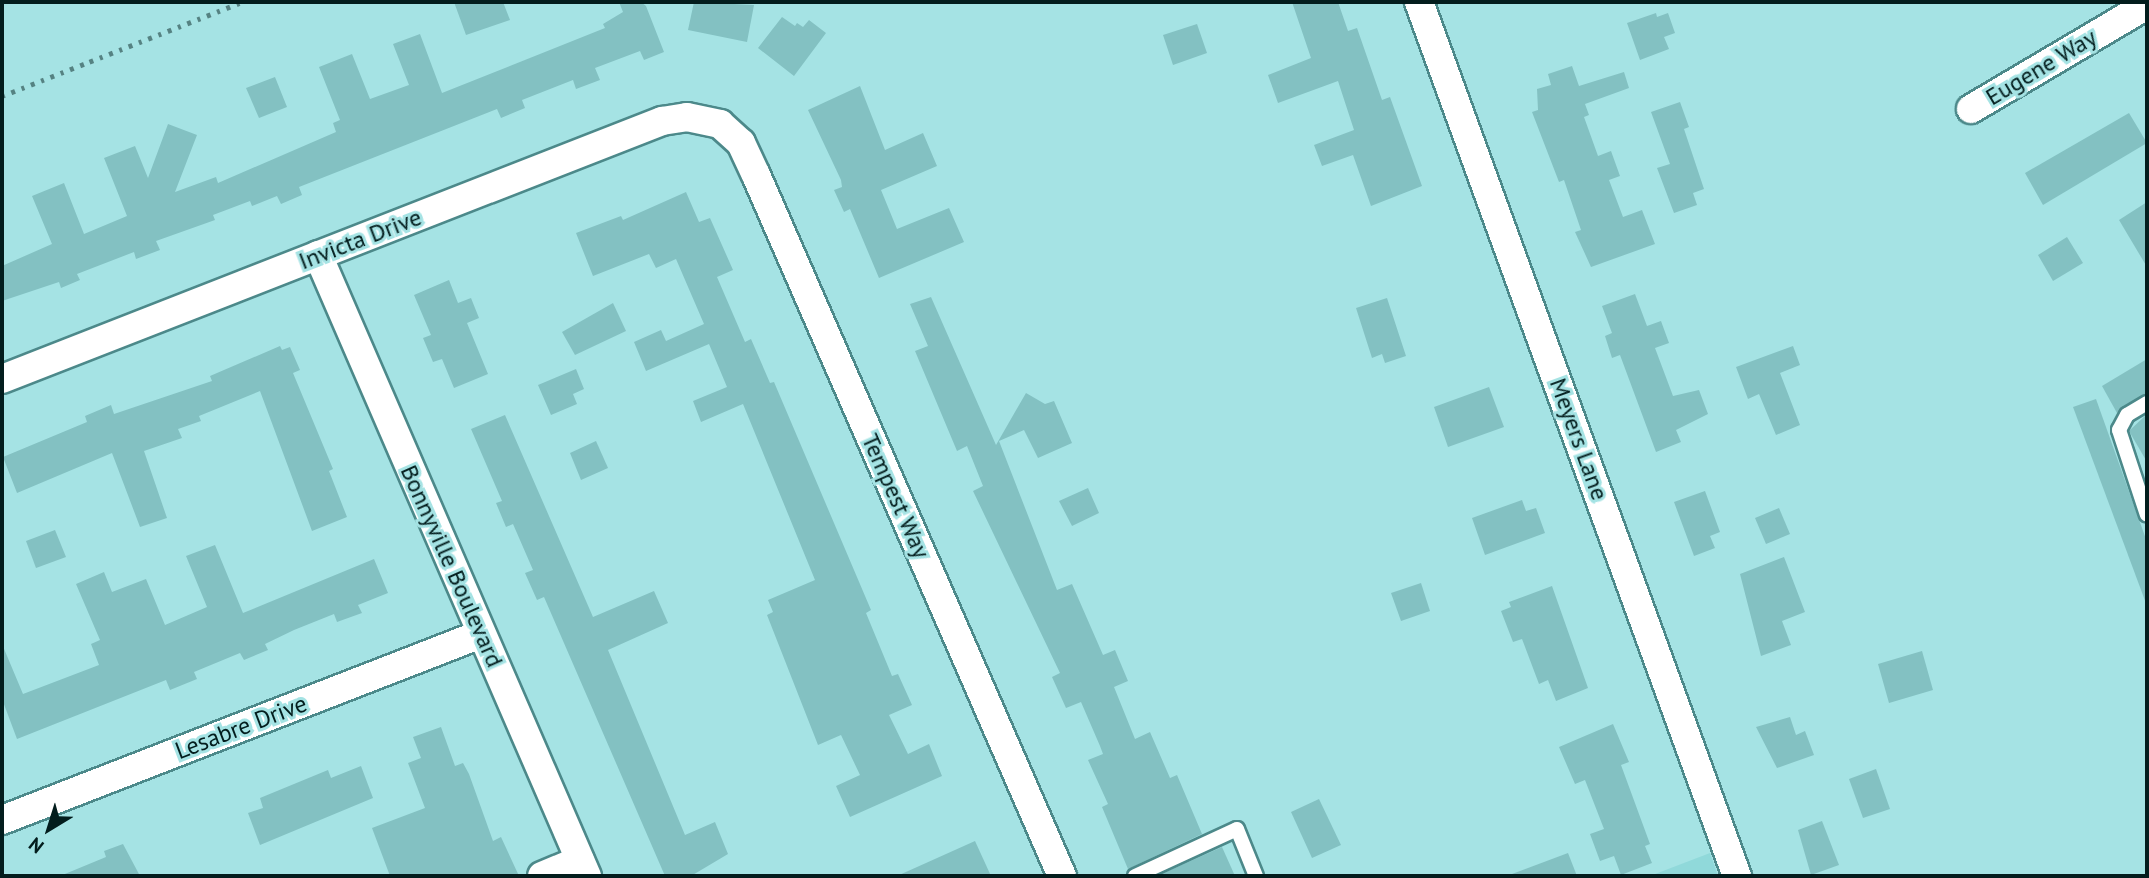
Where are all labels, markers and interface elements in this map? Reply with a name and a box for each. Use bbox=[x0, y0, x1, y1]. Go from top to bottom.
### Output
street label: Eugene Way bbox=[1980, 23, 2102, 111]
street label: Invicta Drive bbox=[295, 202, 425, 276]
street label: Meyers Lane bbox=[1544, 374, 1614, 504]
street label: Tempest Way bbox=[856, 429, 936, 563]
street label: Bonnyville Boulevard bbox=[394, 461, 510, 671]
street label: Lesabre Drive bbox=[171, 689, 311, 765]
north arrow bbox=[14, 794, 84, 864]
text: N bbox=[24, 832, 48, 859]

